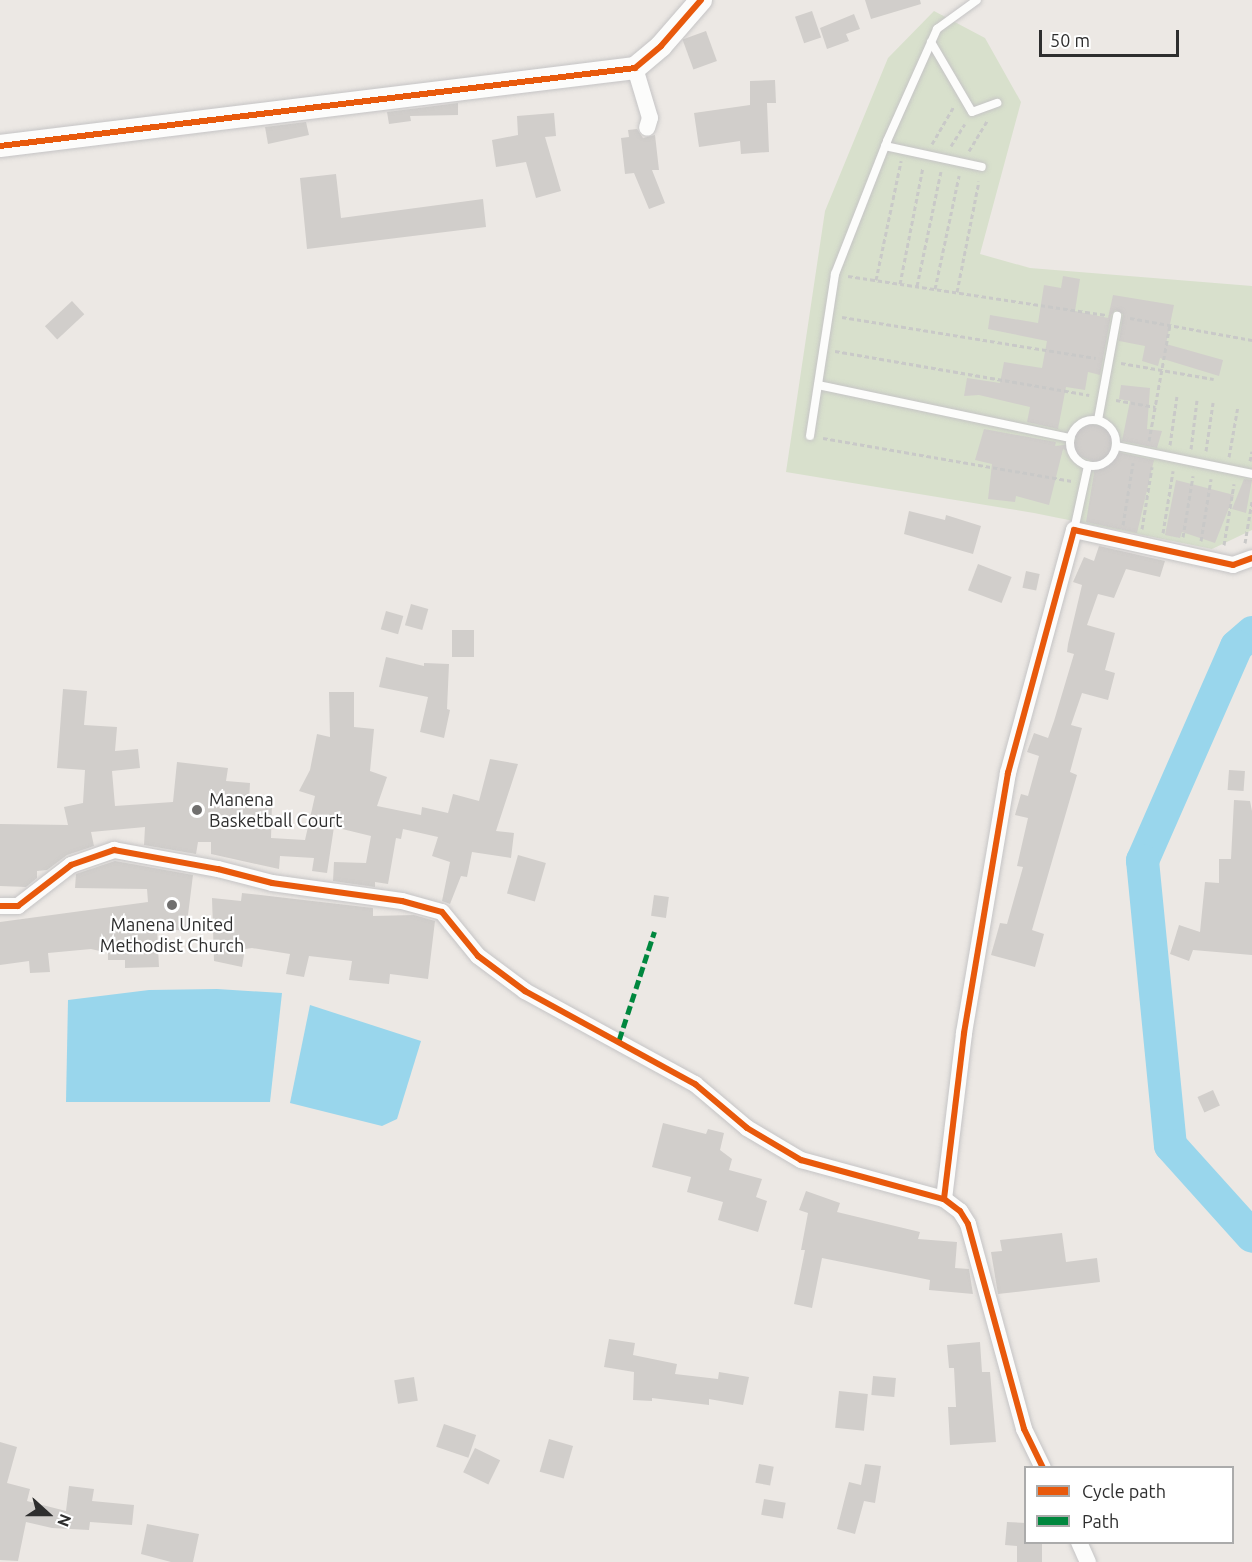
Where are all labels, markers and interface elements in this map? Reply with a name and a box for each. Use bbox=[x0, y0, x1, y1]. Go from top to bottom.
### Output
scale bar bbox=[1042, 18, 1182, 56]
text: 50 m bbox=[1050, 30, 1090, 50]
place label: Manena Basketball Court bbox=[209, 789, 342, 832]
marker: Manena Basketball Court bbox=[190, 803, 204, 817]
marker: Manena United Methodist Church bbox=[165, 898, 179, 912]
place label: Manena United Methodist Church bbox=[100, 914, 244, 956]
legend bbox=[1024, 1466, 1234, 1544]
text: Cycle path bbox=[1082, 1481, 1166, 1501]
north arrow bbox=[18, 1484, 78, 1544]
text: Path bbox=[1082, 1511, 1119, 1531]
text: N bbox=[54, 1512, 75, 1529]

